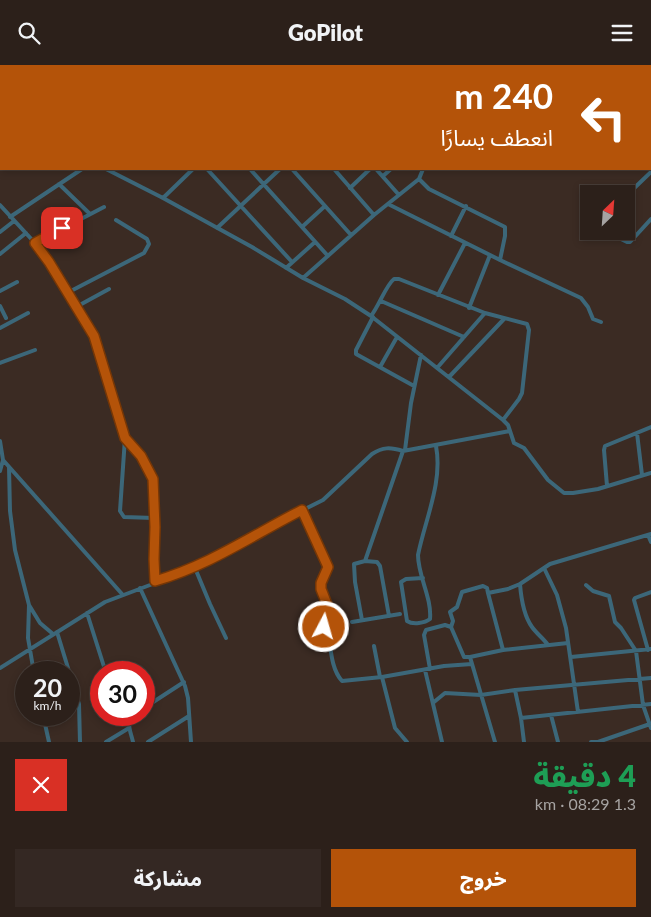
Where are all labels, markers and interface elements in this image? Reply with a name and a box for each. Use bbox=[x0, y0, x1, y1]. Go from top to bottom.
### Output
icon: search bbox=[15, 19, 43, 47]
text: GoPilot bbox=[288, 19, 363, 46]
icon: menu bbox=[608, 19, 636, 47]
text: 240 m bbox=[454, 74, 553, 116]
icon: left bbox=[571, 85, 636, 150]
text: انعطف يسارًا bbox=[441, 124, 553, 151]
north arrow bbox=[580, 185, 635, 240]
map controls bbox=[580, 185, 635, 240]
pin bbox=[41, 207, 83, 249]
icon: arrive bbox=[48, 214, 76, 242]
position arrow bbox=[297, 600, 349, 652]
speed limit sign: 30 bbox=[90, 661, 155, 726]
text: 20 bbox=[33, 672, 62, 702]
text: km/h bbox=[33, 698, 62, 713]
text: 4 دقيقة bbox=[533, 757, 636, 793]
button: close bbox=[15, 759, 67, 811]
text: 1.3 km · 08:29 bbox=[535, 794, 636, 813]
button: مشاركة bbox=[15, 849, 321, 907]
button: خروج bbox=[331, 849, 636, 907]

